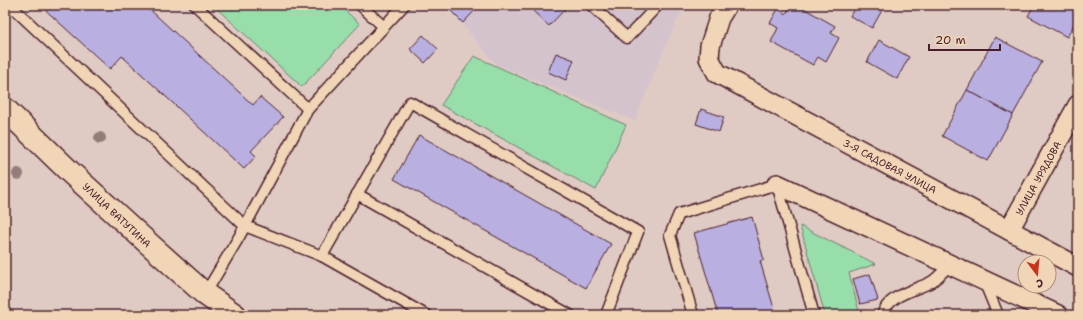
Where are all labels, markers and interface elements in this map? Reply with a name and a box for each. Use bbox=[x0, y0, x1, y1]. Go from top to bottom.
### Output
scale bar bbox=[929, 26, 1000, 52]
text: 20 m bbox=[935, 32, 966, 48]
street label: 3-Я САДОВАЯ УЛИЦА bbox=[841, 136, 939, 197]
street label: УЛИЦА УРЯДОВА bbox=[1013, 139, 1064, 218]
street label: УЛИЦА ВАТУТИНА bbox=[80, 180, 154, 250]
north arrow bbox=[1017, 254, 1057, 294]
text: С bbox=[1034, 275, 1045, 291]

